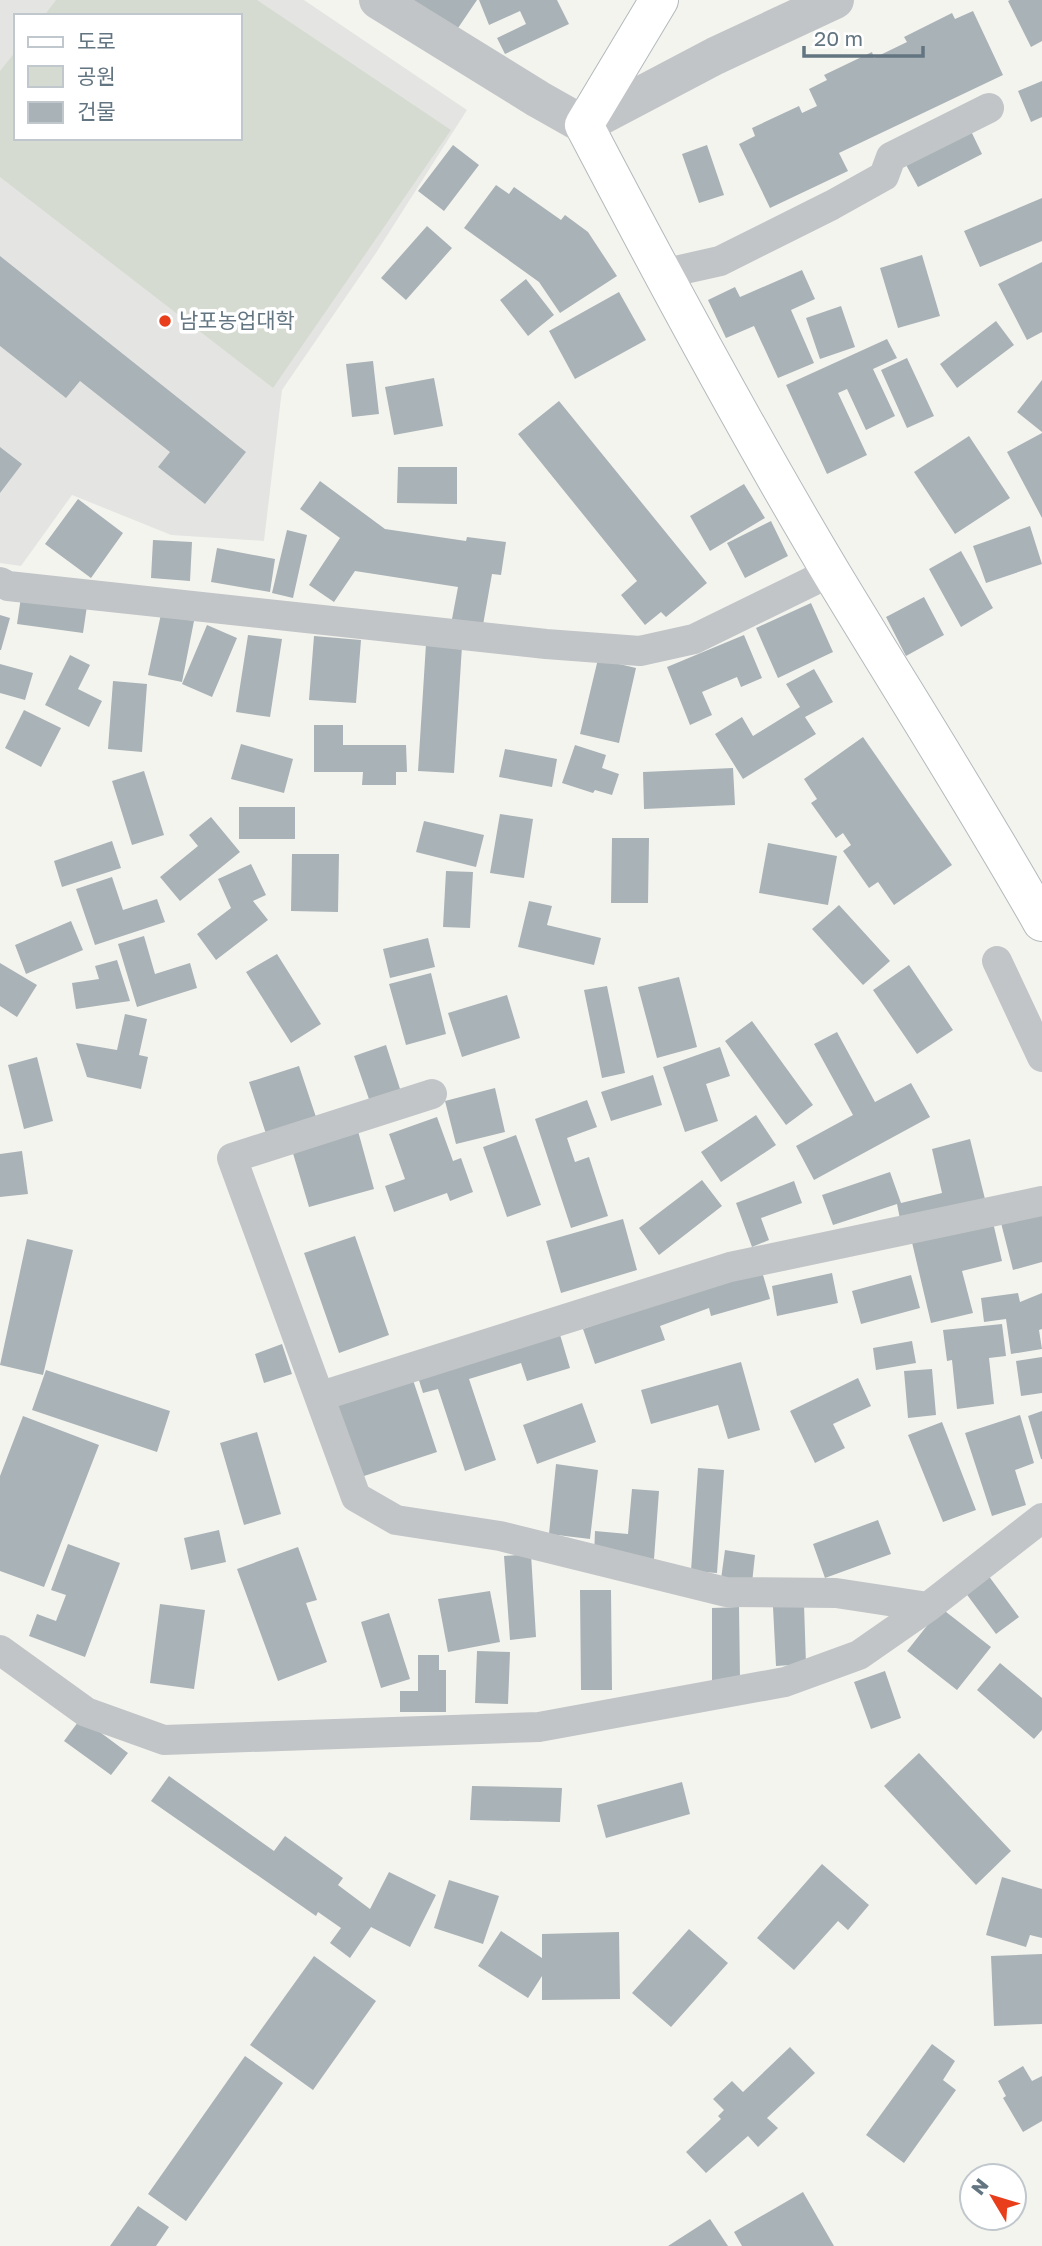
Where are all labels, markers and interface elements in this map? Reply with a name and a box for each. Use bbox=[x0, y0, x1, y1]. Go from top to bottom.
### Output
legend bbox=[14, 14, 242, 140]
scale bar bbox=[804, 14, 923, 58]
text: 20 m bbox=[814, 25, 863, 51]
text: 도로 bbox=[77, 28, 116, 54]
text: 공원 bbox=[77, 63, 116, 89]
text: 건물 bbox=[77, 98, 116, 124]
place label: 남포농업대학 bbox=[179, 307, 295, 333]
marker: 남포농업대학 bbox=[157, 313, 173, 329]
north arrow bbox=[958, 2162, 1028, 2232]
text: N bbox=[966, 2173, 993, 2199]

